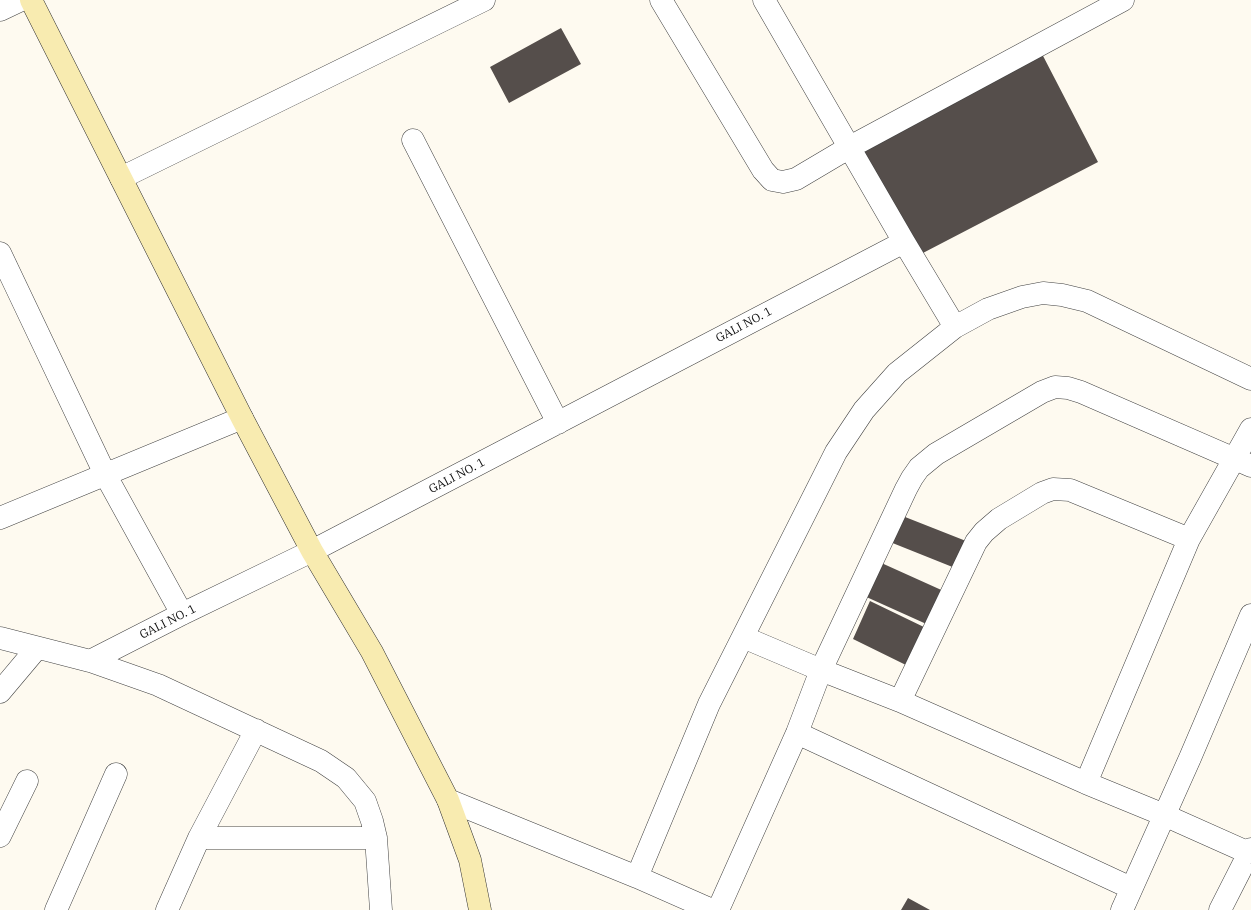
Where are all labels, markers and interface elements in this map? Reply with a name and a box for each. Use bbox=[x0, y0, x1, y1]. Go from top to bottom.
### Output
street label: GALI NO. 1 bbox=[713, 304, 775, 346]
street label: GALI NO. 1 bbox=[426, 455, 488, 497]
street label: GALI NO. 1 bbox=[137, 602, 199, 642]

